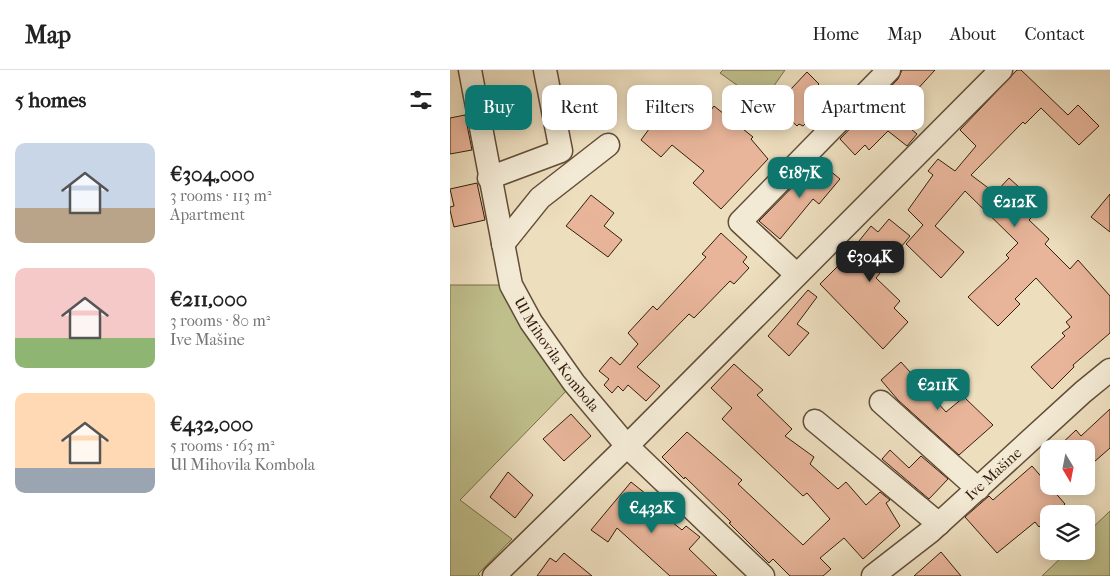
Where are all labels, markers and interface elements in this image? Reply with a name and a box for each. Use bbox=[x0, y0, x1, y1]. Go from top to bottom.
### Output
text: Map bbox=[25, 21, 71, 49]
text: Home bbox=[812, 24, 859, 45]
text: Map bbox=[887, 24, 922, 45]
text: About bbox=[950, 24, 996, 45]
text: Contact bbox=[1024, 24, 1085, 45]
chip: Buy bbox=[465, 85, 532, 130]
chip: Rent bbox=[542, 85, 617, 130]
chip: Filters bbox=[627, 85, 712, 130]
chip: New bbox=[722, 85, 794, 130]
chip: Apartment bbox=[804, 85, 924, 130]
icon: filters bbox=[407, 86, 435, 114]
text: 5 homes bbox=[15, 88, 86, 112]
pin: €187K bbox=[765, 156, 835, 199]
text: €304,000 bbox=[170, 162, 255, 186]
icon: home bbox=[55, 163, 115, 223]
text: €187K bbox=[779, 163, 821, 182]
text: 3 rooms · 113 m² bbox=[170, 186, 271, 205]
pin: €212K bbox=[980, 186, 1050, 228]
text: €212K bbox=[993, 192, 1037, 211]
text: Apartment bbox=[170, 205, 245, 224]
pin: €304K bbox=[835, 240, 905, 283]
text: €304K bbox=[847, 247, 893, 266]
text: €211,000 bbox=[170, 287, 247, 311]
icon: home bbox=[55, 288, 115, 348]
street label: Ul Mihovila Kombola bbox=[510, 294, 604, 416]
text: 3 rooms · 80 m² bbox=[170, 311, 270, 330]
text: Ive Mašine bbox=[170, 330, 245, 349]
pin: €211K bbox=[903, 368, 973, 411]
text: €211K bbox=[918, 375, 958, 394]
text: €432,000 bbox=[170, 412, 253, 436]
icon: home bbox=[55, 413, 115, 473]
text: 5 rooms · 163 m² bbox=[170, 436, 275, 455]
north arrow bbox=[1040, 440, 1095, 495]
map controls bbox=[1040, 440, 1095, 560]
street label: Ive Mašine bbox=[961, 443, 1026, 504]
text: Ul Mihovila Kombola bbox=[170, 455, 315, 474]
pin: €432K bbox=[617, 492, 687, 534]
text: €432K bbox=[629, 498, 675, 517]
button: layers bbox=[1040, 505, 1095, 560]

